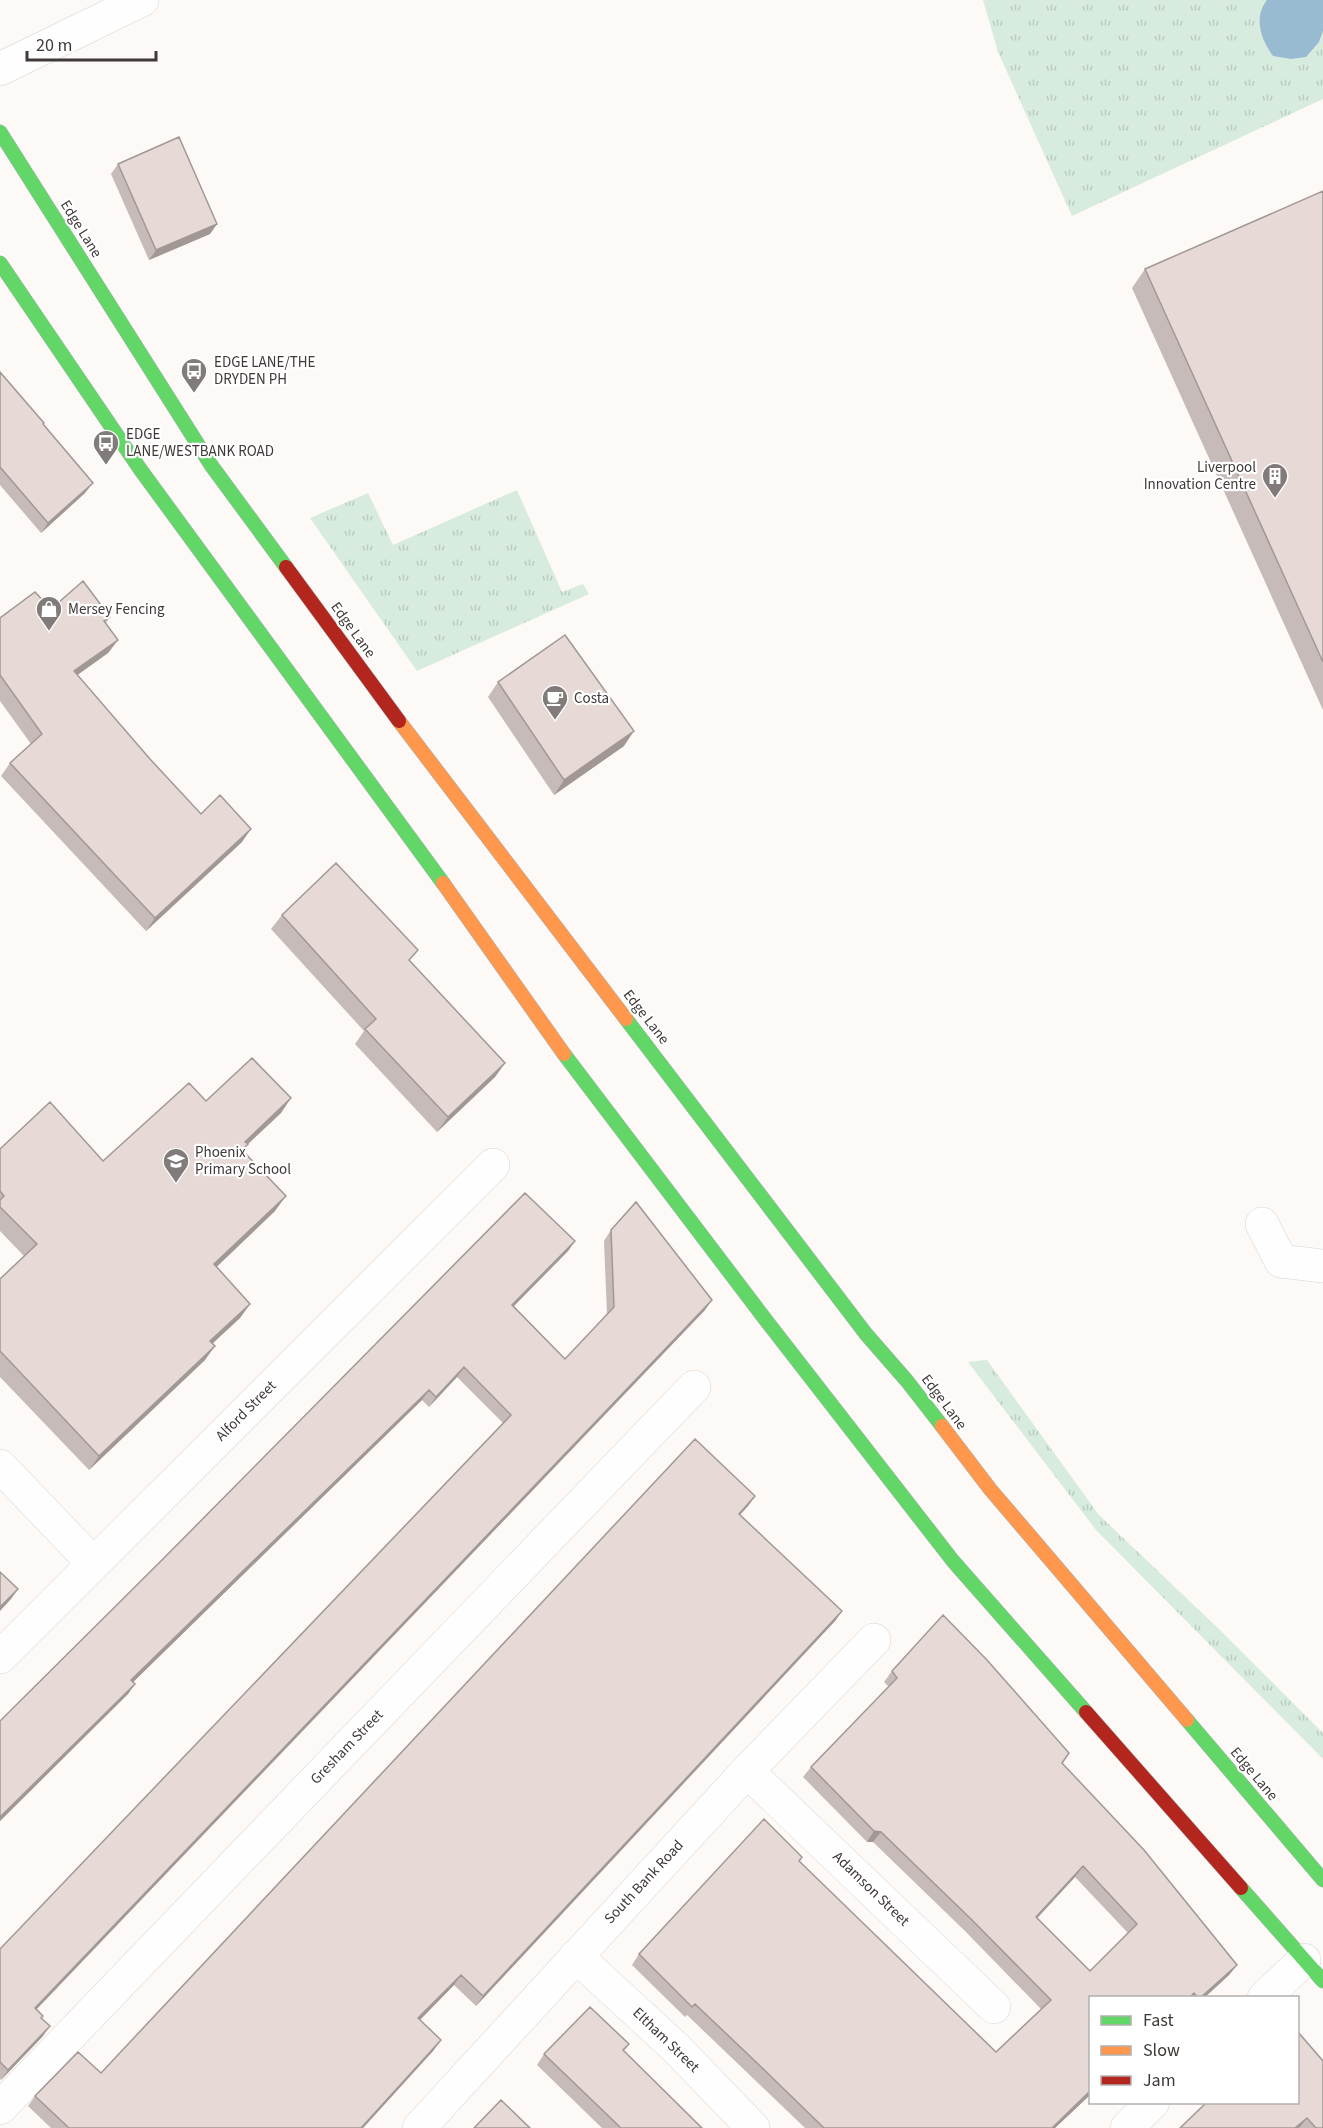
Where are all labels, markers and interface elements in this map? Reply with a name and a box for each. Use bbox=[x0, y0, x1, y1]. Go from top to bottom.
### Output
scale bar bbox=[27, 24, 156, 62]
text: 20 m bbox=[36, 33, 72, 58]
street label: Edge Lane bbox=[55, 196, 107, 262]
place label: EDGE LANE/THE DRYDEN PH bbox=[214, 352, 315, 390]
bus stop icon: EDGE LANE/THE DRYDEN PH bbox=[179, 356, 209, 394]
place label: EDGE LANE/WESTBANK ROAD bbox=[126, 424, 274, 462]
bus stop icon: EDGE LANE/WESTBANK ROAD bbox=[91, 428, 121, 466]
place label: Liverpool Innovation Centre bbox=[1144, 457, 1256, 495]
building icon: Liverpool Innovation Centre bbox=[1260, 461, 1290, 499]
shop icon: Mersey Fencing bbox=[34, 594, 64, 632]
street label: Edge Lane bbox=[326, 598, 380, 662]
place label: Mersey Fencing bbox=[68, 599, 165, 620]
cafe icon: Costa bbox=[540, 683, 570, 721]
place label: Costa bbox=[574, 688, 609, 709]
street label: Edge Lane bbox=[618, 985, 674, 1049]
place label: Phoenix Primary School bbox=[195, 1142, 291, 1180]
school or university icon: Phoenix Primary School bbox=[161, 1146, 191, 1184]
street label: Edge Lane bbox=[916, 1370, 972, 1434]
street label: Alford Street bbox=[211, 1376, 281, 1446]
street label: Gresham Street bbox=[306, 1705, 388, 1789]
street label: Edge Lane bbox=[1225, 1743, 1283, 1805]
street label: South Bank Road bbox=[600, 1835, 688, 1929]
street label: Adamson Street bbox=[828, 1847, 914, 1931]
legend bbox=[1089, 1996, 1299, 2104]
street label: Eltham Street bbox=[628, 2003, 704, 2077]
text: Fast bbox=[1143, 2008, 1174, 2033]
text: Slow bbox=[1143, 2038, 1180, 2063]
text: Jam bbox=[1143, 2068, 1176, 2093]

